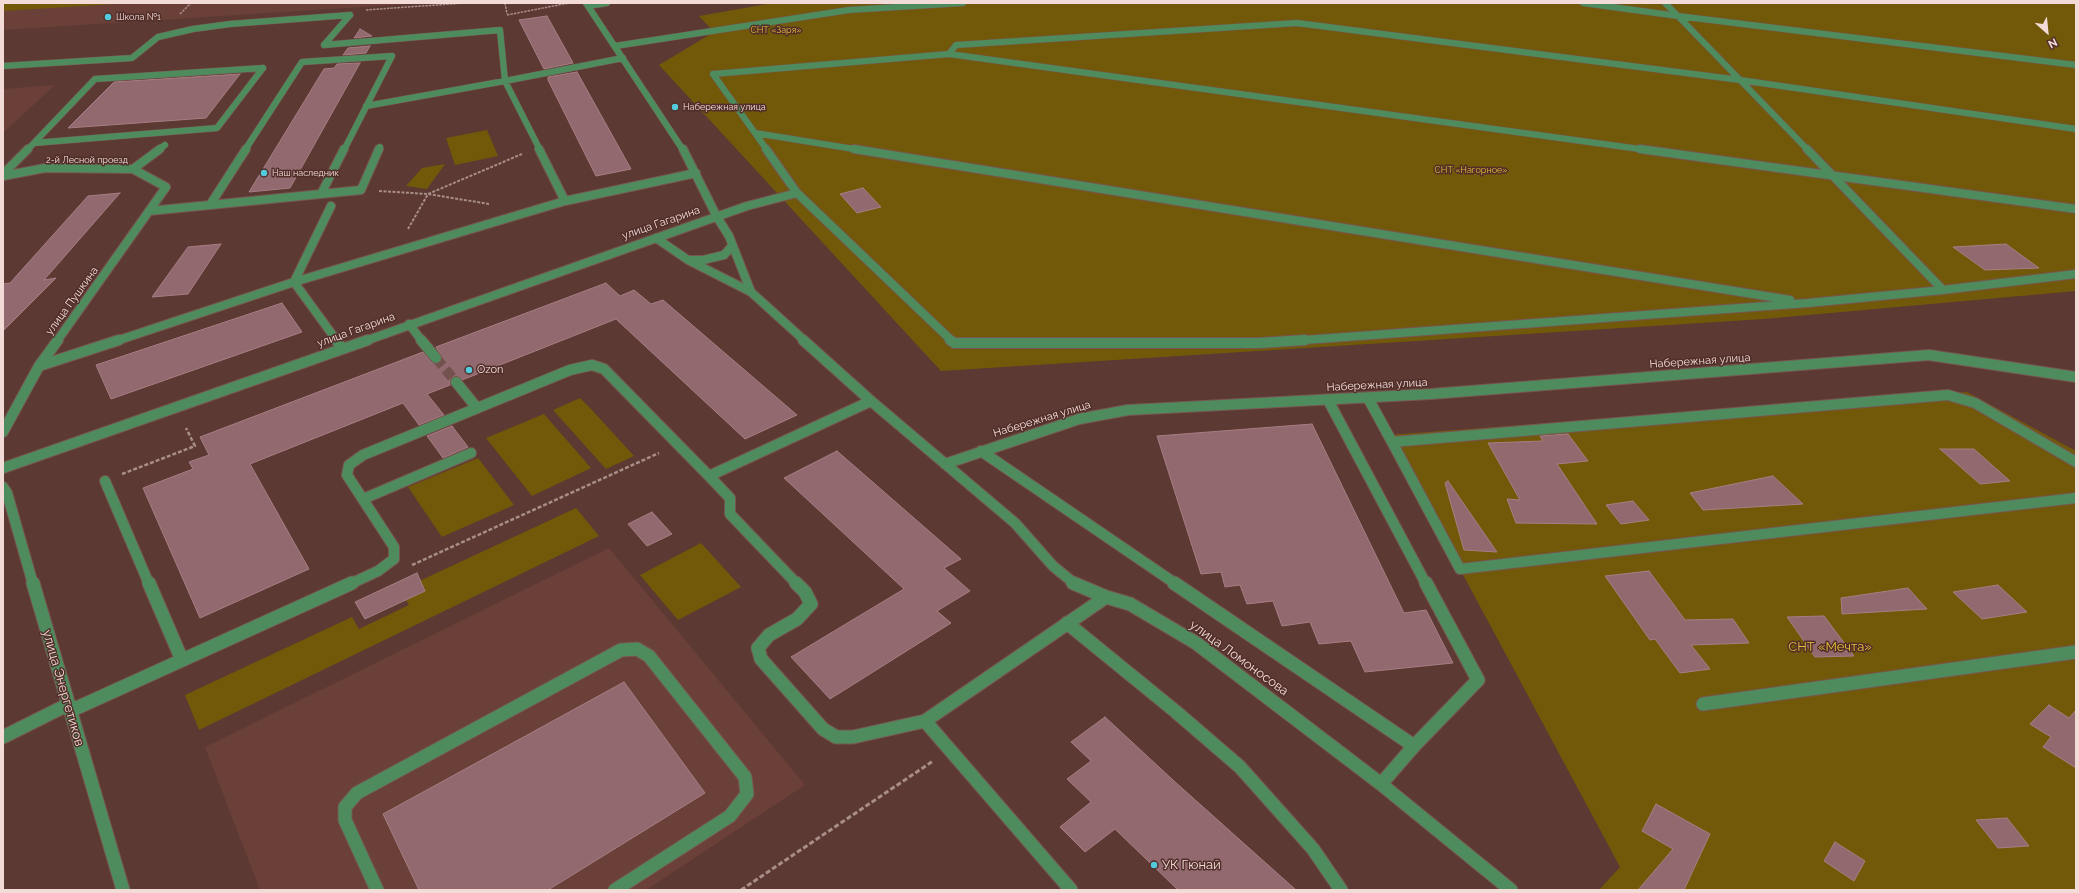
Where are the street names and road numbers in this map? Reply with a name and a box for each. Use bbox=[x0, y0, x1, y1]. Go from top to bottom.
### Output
street label: 2-й Лесной проезд bbox=[46, 155, 128, 165]
street label: улица Гагарина bbox=[620, 203, 702, 243]
street label: улица Пушкина bbox=[43, 264, 101, 338]
street label: улица Гагарина bbox=[315, 310, 397, 350]
street label: Набережная улица bbox=[1649, 351, 1751, 371]
street label: Набережная улица bbox=[1326, 376, 1428, 394]
street label: Набережная улица bbox=[992, 398, 1092, 440]
street label: улица Ломоносова bbox=[1187, 617, 1291, 699]
street label: улица Энергетиков bbox=[39, 628, 87, 748]

